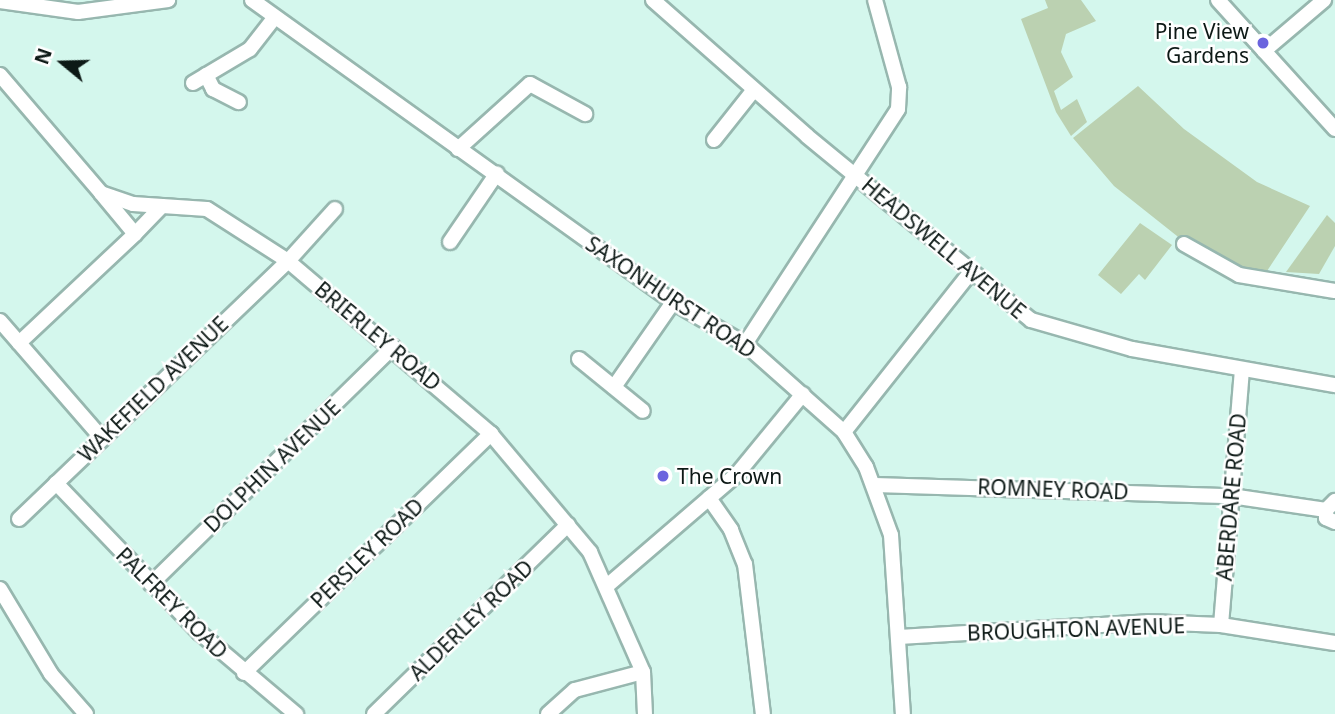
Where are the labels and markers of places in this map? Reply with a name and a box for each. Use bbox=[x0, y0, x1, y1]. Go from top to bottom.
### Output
place label: Pine View Gardens bbox=[1155, 18, 1249, 68]
marker: Pine View Gardens bbox=[1255, 35, 1271, 51]
place label: The Crown bbox=[677, 463, 782, 489]
marker: The Crown bbox=[655, 468, 671, 484]

